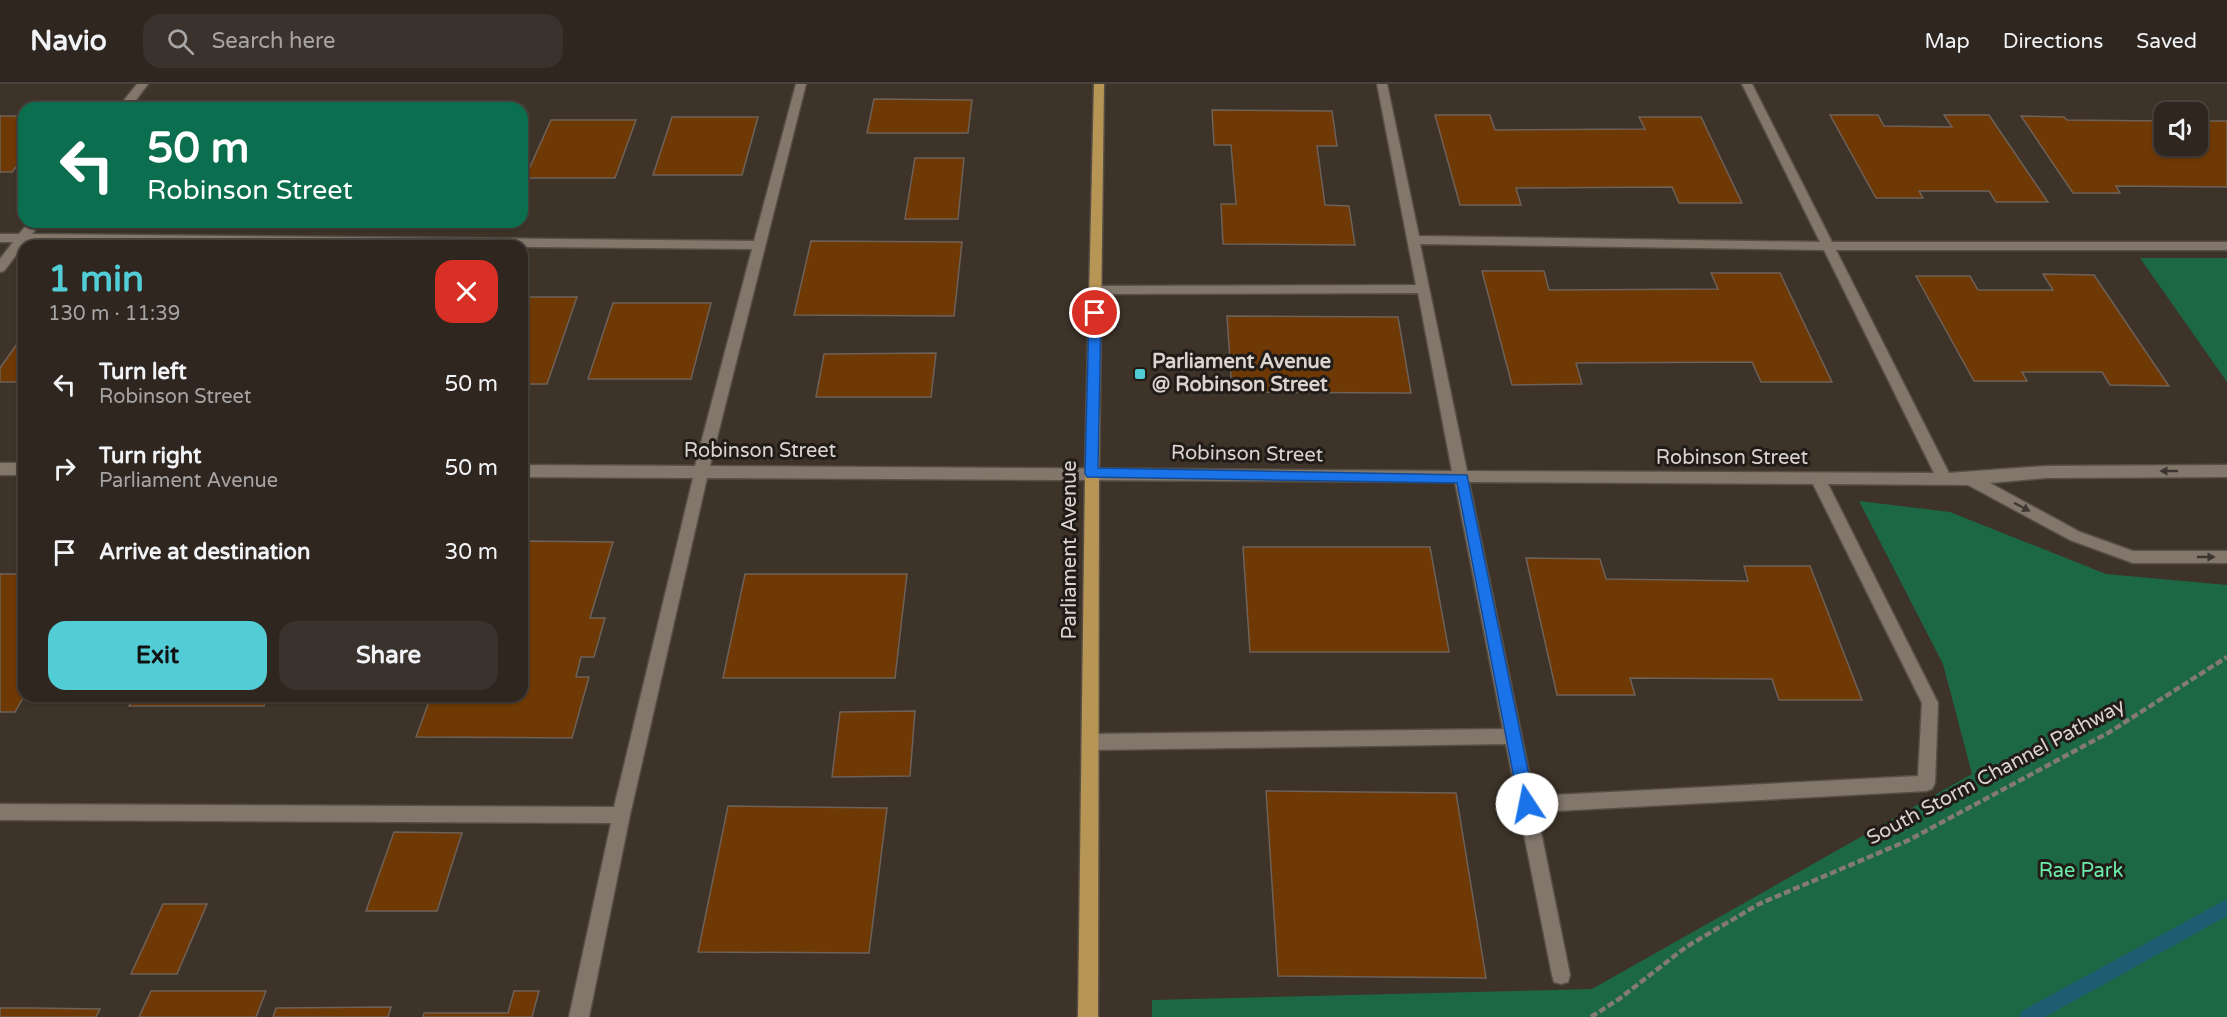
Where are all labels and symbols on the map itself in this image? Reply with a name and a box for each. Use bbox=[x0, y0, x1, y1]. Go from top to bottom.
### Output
pin bbox=[1069, 287, 1120, 338]
place label: Parliament Avenue @ Robinson Street bbox=[1152, 350, 1331, 397]
marker: Parliament Avenue @ Robinson Street bbox=[1133, 367, 1147, 381]
street label: Robinson Street bbox=[684, 439, 837, 463]
street label: Robinson Street bbox=[1171, 441, 1324, 467]
street label: Robinson Street bbox=[1656, 446, 1809, 470]
street label: Parliament Avenue bbox=[1058, 460, 1082, 640]
one-way arrow bbox=[2159, 466, 2178, 476]
one-way arrow bbox=[2014, 502, 2031, 512]
one-way arrow bbox=[2197, 552, 2216, 562]
street label: South Storm Channel Pathway bbox=[1863, 694, 2129, 850]
position arrow bbox=[1495, 772, 1559, 836]
park label: Rae Park bbox=[2039, 859, 2123, 883]

